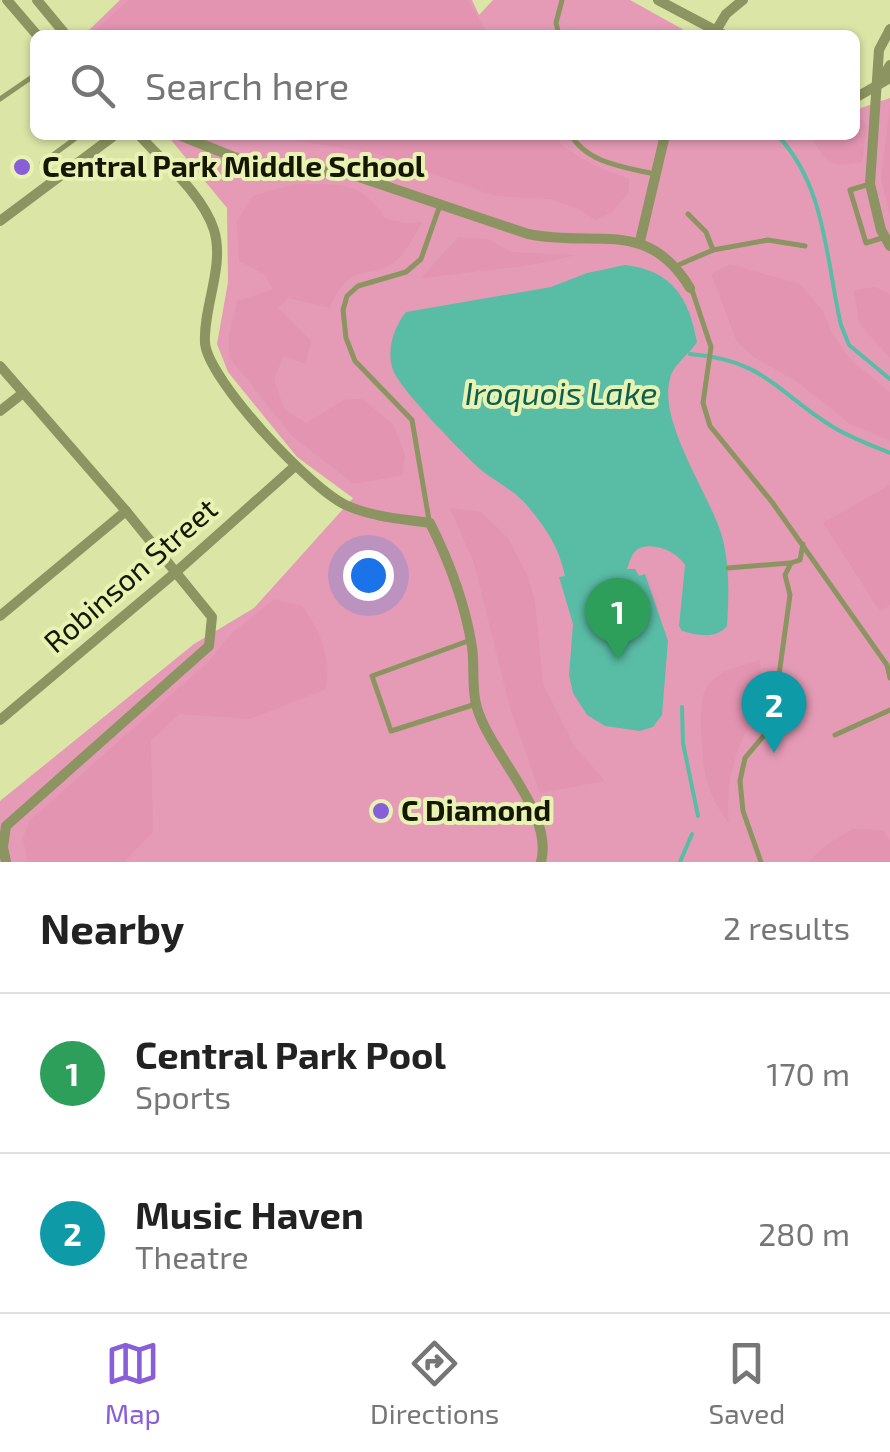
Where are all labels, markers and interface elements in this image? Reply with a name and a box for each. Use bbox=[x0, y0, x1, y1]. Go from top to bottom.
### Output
search box bbox=[30, 30, 860, 140]
icon: search bbox=[65, 58, 120, 113]
text: Search here bbox=[145, 62, 349, 108]
place label: Central Park Middle School bbox=[42, 147, 425, 183]
marker: Central Park Middle School bbox=[11, 156, 33, 178]
water label: Iroquois Lake bbox=[465, 373, 657, 412]
street label: Robinson Street bbox=[36, 490, 223, 659]
your location bbox=[343, 550, 394, 601]
pin: 1 bbox=[586, 578, 650, 660]
pin: 2 bbox=[742, 670, 806, 753]
place label: C Diamond bbox=[401, 791, 551, 827]
marker: C Diamond bbox=[370, 800, 392, 822]
text: Nearby bbox=[40, 902, 184, 952]
text: 2 results bbox=[723, 908, 850, 946]
text: Central Park Pool bbox=[135, 1031, 446, 1077]
text: 1 bbox=[66, 1054, 79, 1092]
text: 170 m bbox=[766, 1054, 850, 1092]
text: Sports bbox=[135, 1077, 231, 1115]
text: Music Haven bbox=[135, 1191, 364, 1237]
text: 2 bbox=[63, 1214, 82, 1252]
text: 280 m bbox=[758, 1214, 850, 1252]
text: Theatre bbox=[135, 1237, 249, 1275]
tab: Map bbox=[105, 1336, 161, 1430]
tab: Directions bbox=[370, 1336, 499, 1430]
tab: Saved bbox=[709, 1336, 785, 1430]

